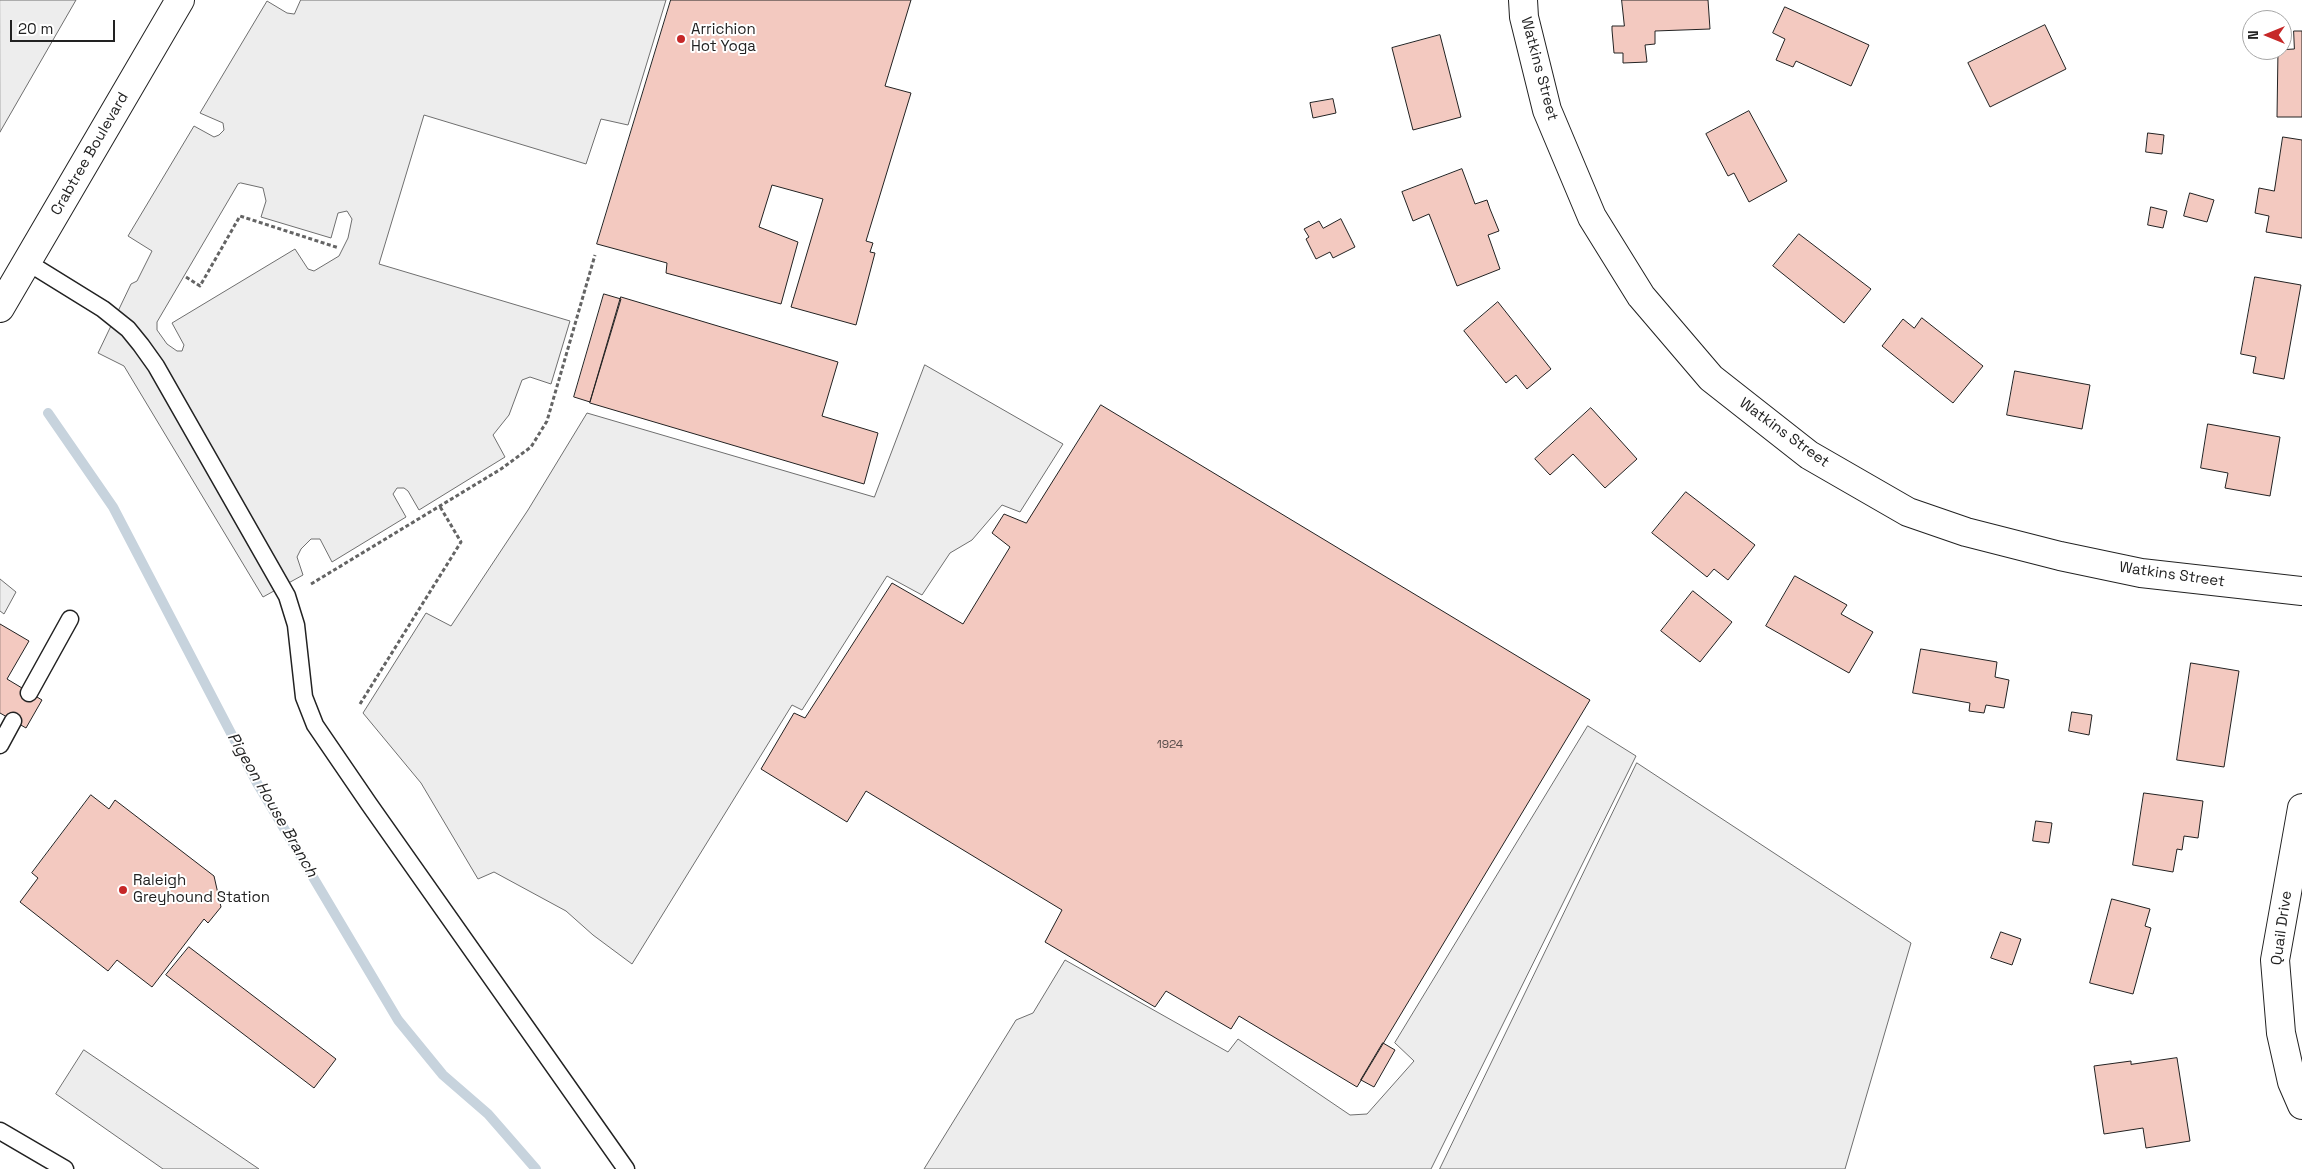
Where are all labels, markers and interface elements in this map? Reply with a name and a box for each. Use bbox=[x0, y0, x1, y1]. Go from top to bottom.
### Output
scale bar bbox=[12, 10, 118, 42]
north arrow bbox=[2242, 10, 2292, 60]
street label: Watkins Street bbox=[1517, 15, 1561, 123]
text: 20 m bbox=[18, 19, 53, 38]
place label: Arrichion Hot Yoga bbox=[691, 21, 756, 56]
text: N bbox=[2244, 30, 2262, 40]
marker: Arrichion Hot Yoga bbox=[675, 33, 687, 45]
street label: Crabtree Boulevard bbox=[47, 89, 133, 219]
street label: Watkins Street bbox=[1736, 394, 1832, 472]
street label: Watkins Street bbox=[2118, 559, 2226, 591]
water label: Pigeon House Branch bbox=[223, 729, 321, 881]
house number: 1924 bbox=[1157, 738, 1183, 752]
place label: Raleigh Greyhound Station bbox=[133, 872, 270, 907]
marker: Raleigh Greyhound Station bbox=[117, 884, 129, 896]
street label: Quail Drive bbox=[2268, 890, 2296, 966]

